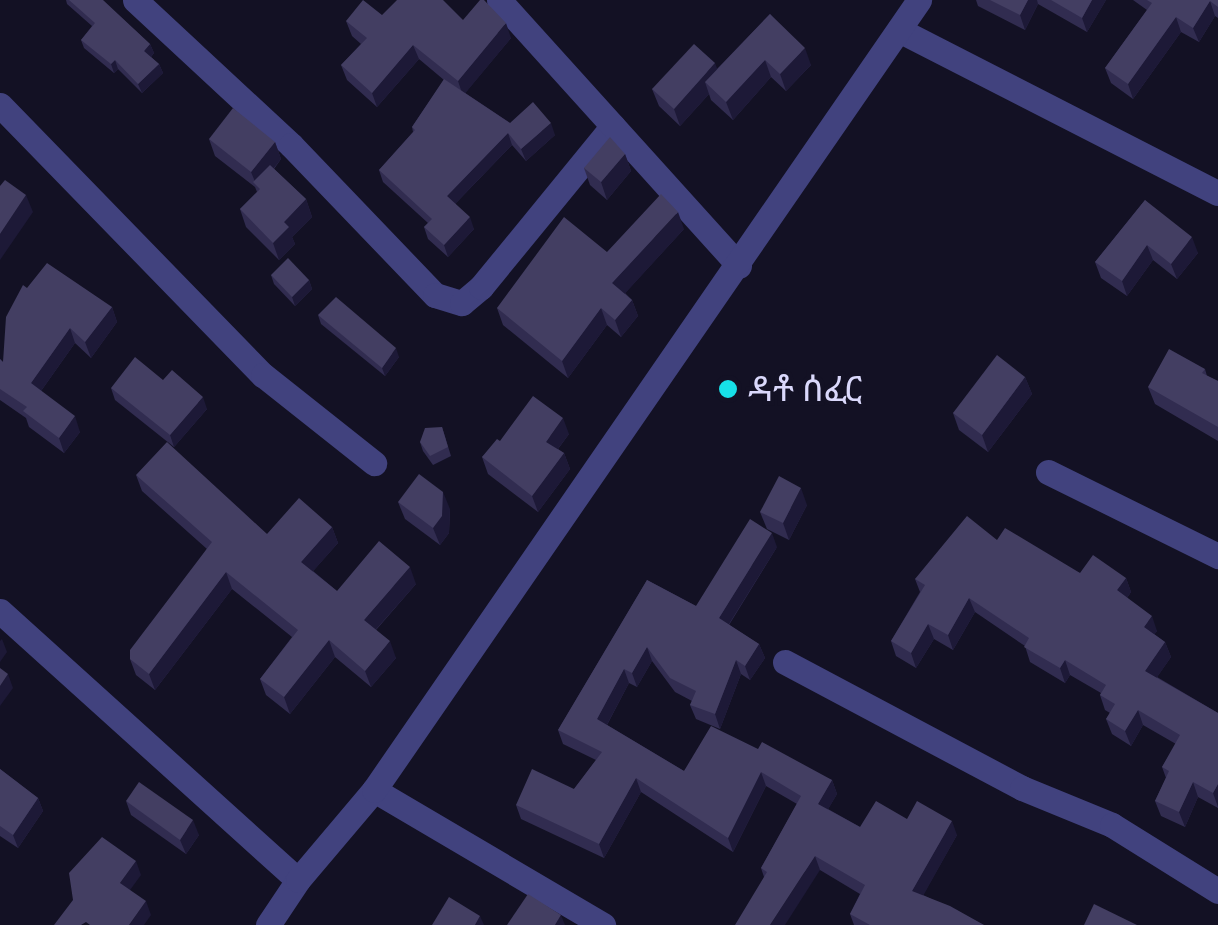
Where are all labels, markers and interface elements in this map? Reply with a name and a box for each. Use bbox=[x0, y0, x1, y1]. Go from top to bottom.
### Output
place label: ዳቶ ሰፈር bbox=[748, 368, 862, 410]
marker: ዳቶ ሰፈር bbox=[717, 378, 739, 400]

